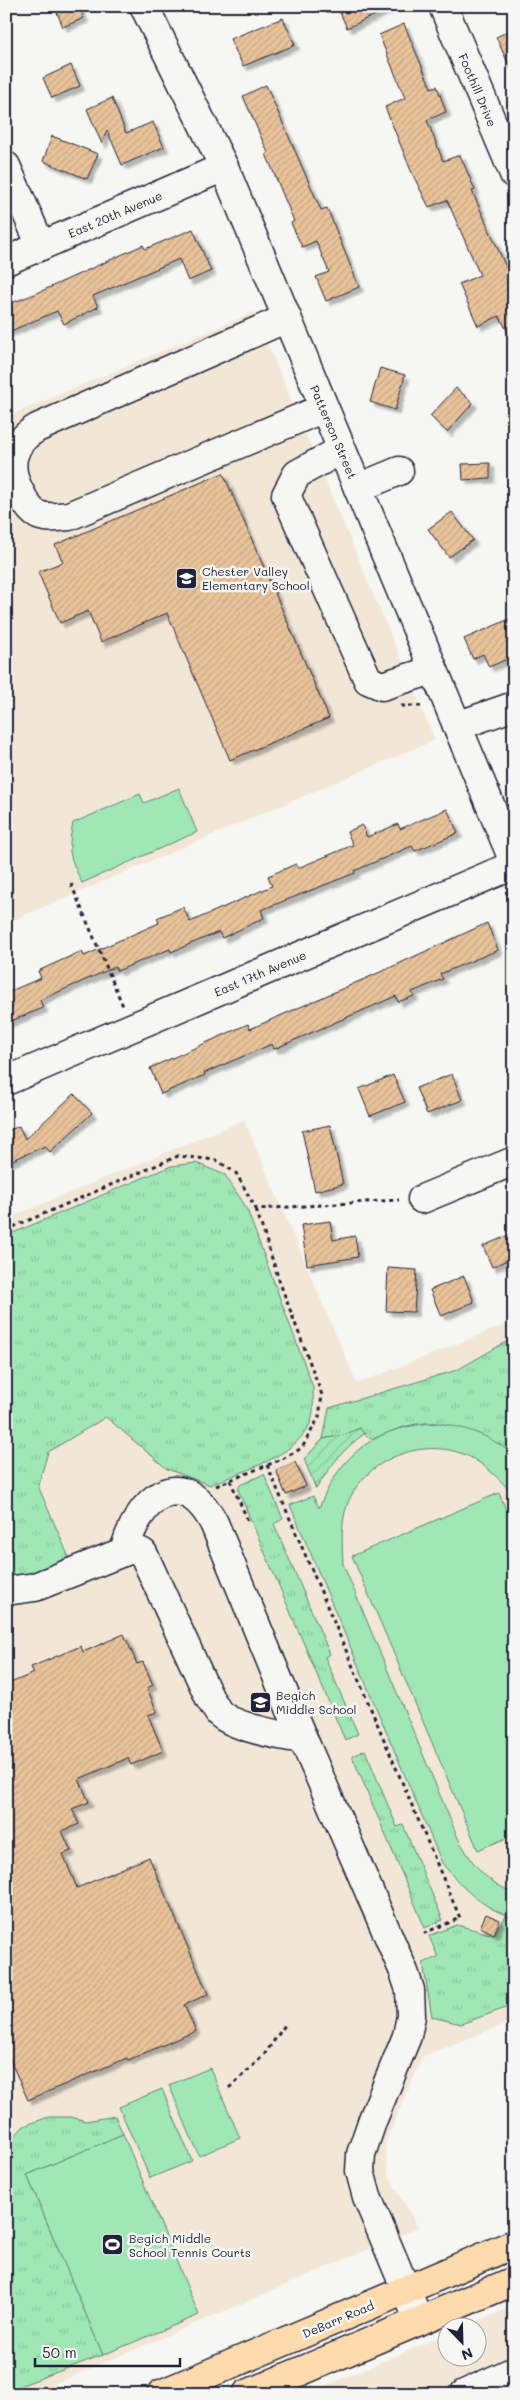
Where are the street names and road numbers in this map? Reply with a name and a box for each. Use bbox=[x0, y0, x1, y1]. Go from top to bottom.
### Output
street label: Foothill Drive bbox=[455, 51, 501, 129]
street label: East 20th Avenue bbox=[65, 187, 165, 241]
street label: Patterson Street bbox=[307, 383, 361, 481]
street label: East 17th Avenue bbox=[211, 946, 309, 1000]
street label: DeBarr Road bbox=[300, 2297, 377, 2341]

